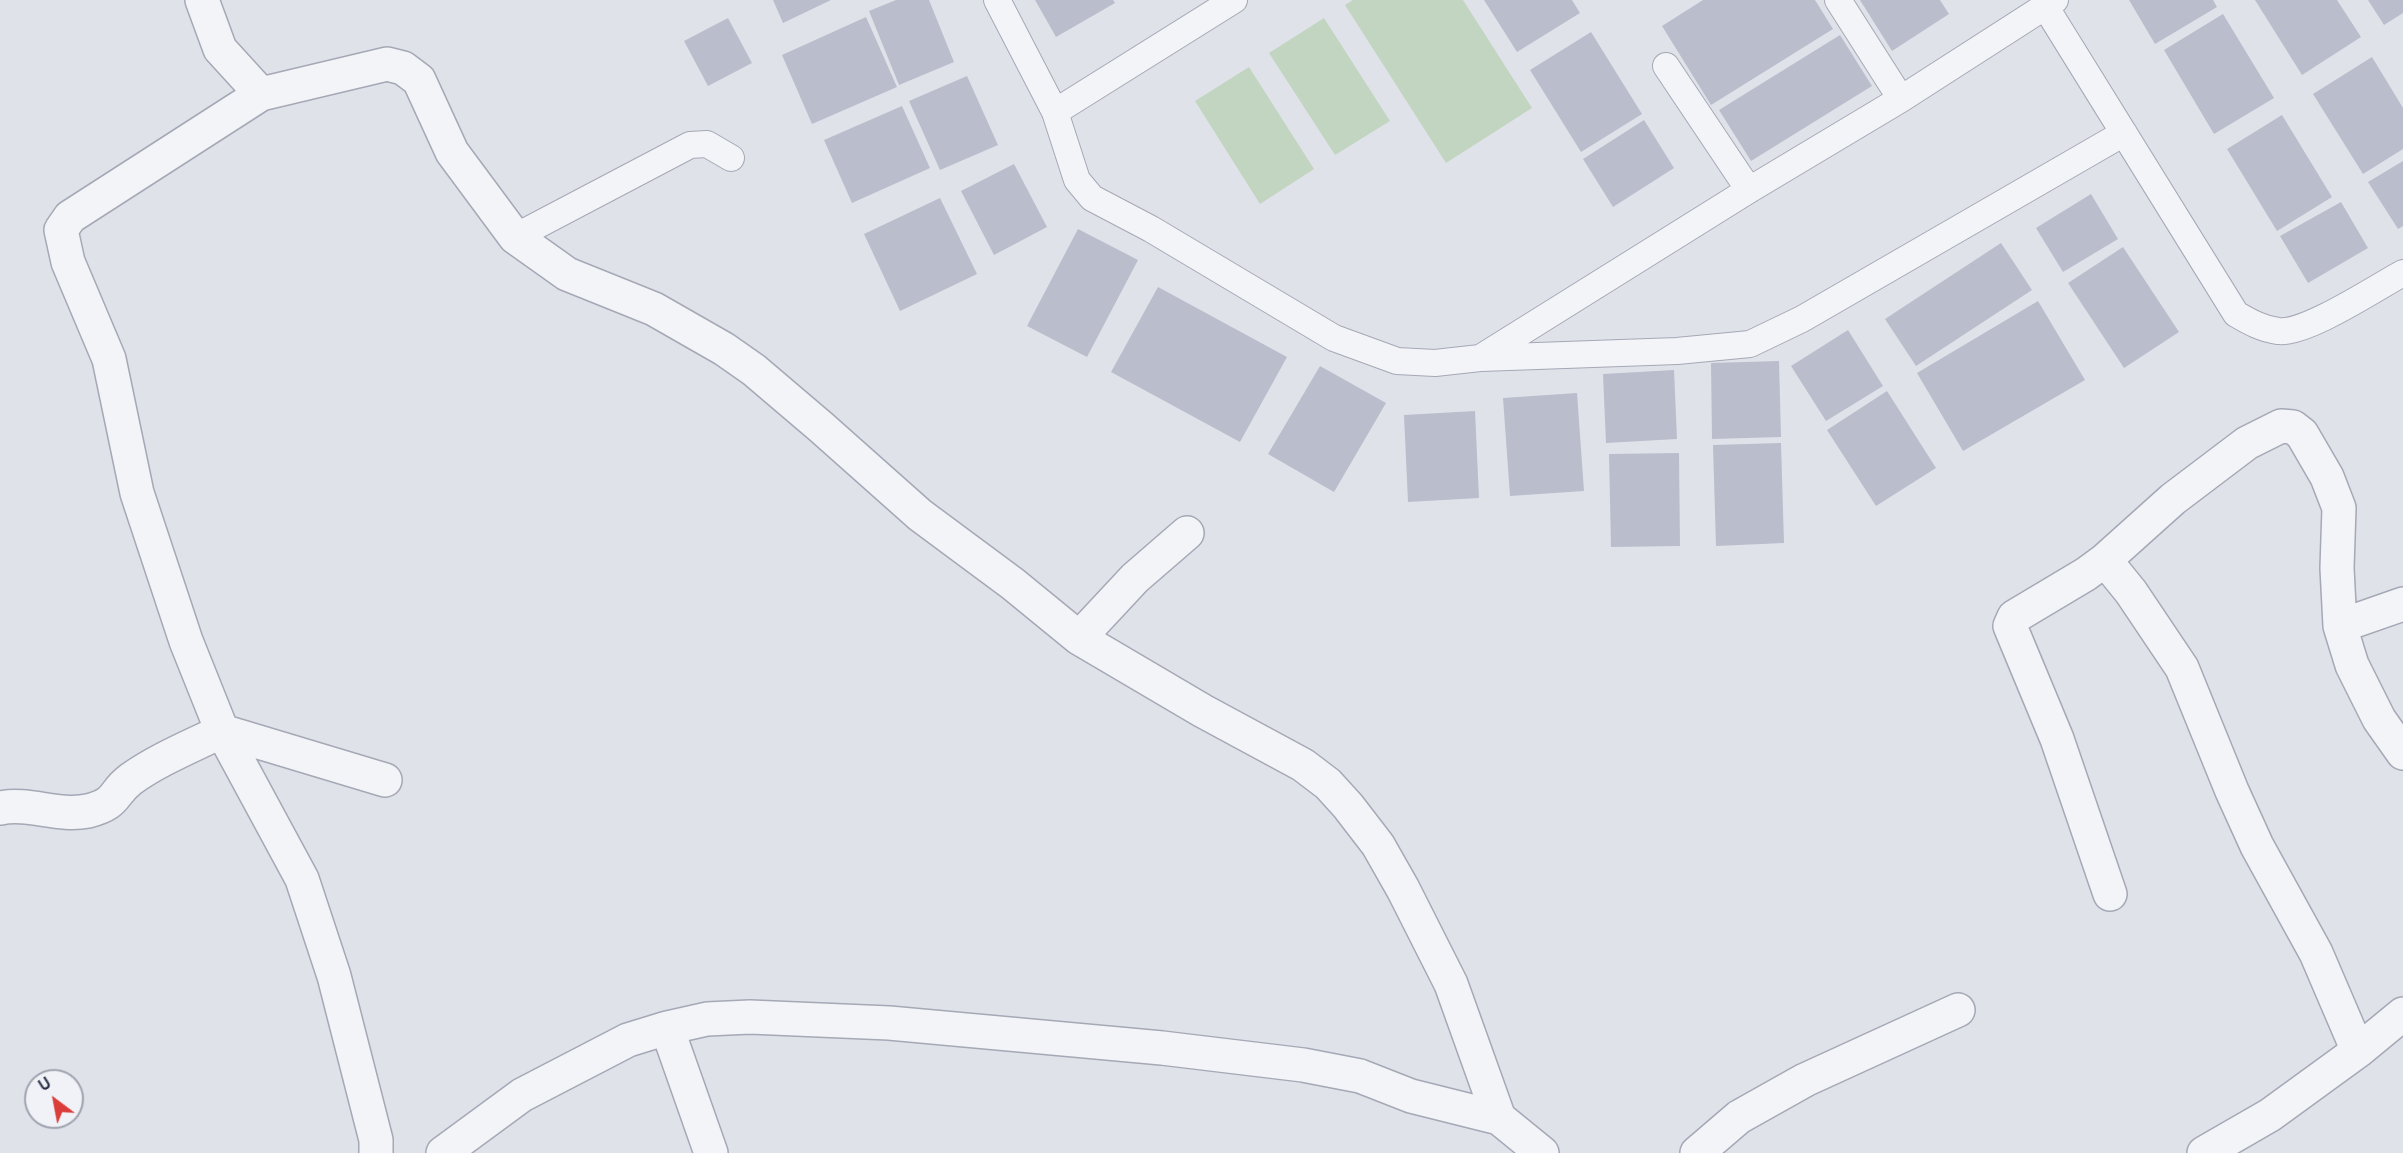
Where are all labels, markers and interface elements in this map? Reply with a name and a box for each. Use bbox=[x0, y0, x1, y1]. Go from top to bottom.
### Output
north arrow bbox=[24, 1069, 84, 1129]
text: U bbox=[35, 1074, 56, 1097]

